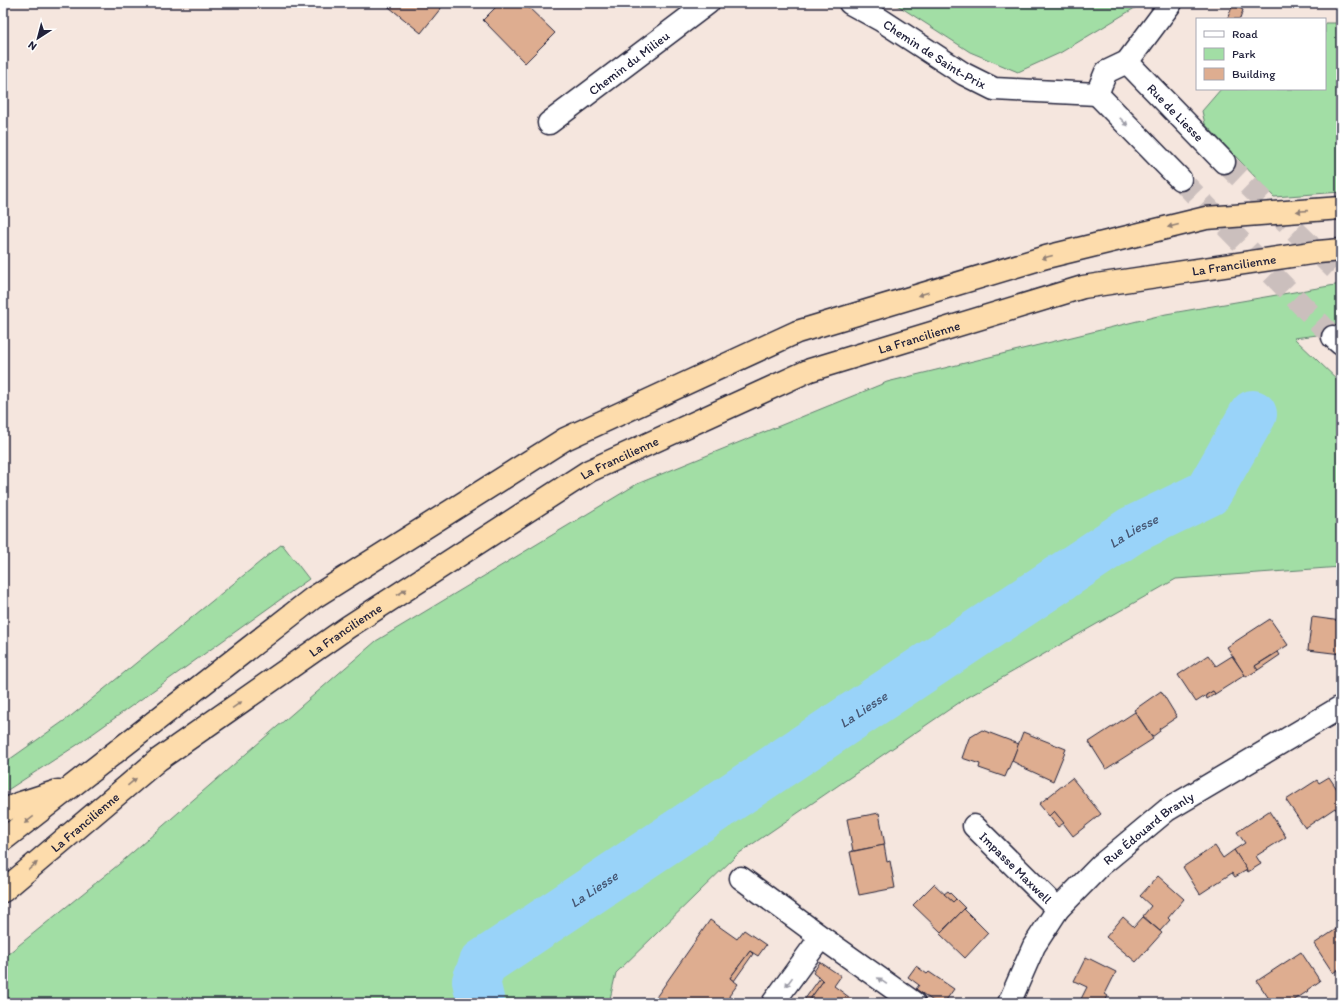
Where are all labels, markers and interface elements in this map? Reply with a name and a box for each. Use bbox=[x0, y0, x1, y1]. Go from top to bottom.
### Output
street label: Chemin de Saint-Prix bbox=[881, 16, 989, 91]
north arrow bbox=[18, 18, 58, 58]
legend bbox=[1196, 18, 1326, 90]
text: Road bbox=[1232, 27, 1258, 41]
street label: Chemin du Milieu bbox=[586, 28, 672, 98]
text: N bbox=[26, 38, 39, 53]
text: Park bbox=[1232, 47, 1256, 61]
text: Building bbox=[1232, 67, 1276, 81]
street label: Rue de Liesse bbox=[1144, 80, 1207, 144]
one-way arrow bbox=[1119, 117, 1129, 127]
one-way arrow bbox=[1296, 207, 1308, 214]
one-way arrow bbox=[1167, 224, 1180, 230]
street label: La Francilienne bbox=[1191, 251, 1277, 278]
one-way arrow bbox=[1041, 254, 1053, 260]
one-way arrow bbox=[916, 291, 928, 297]
street label: La Francilienne bbox=[876, 317, 962, 356]
street label: La Francilienne bbox=[577, 433, 661, 482]
water label: La Liesse bbox=[1106, 510, 1162, 552]
one-way arrow bbox=[396, 588, 407, 596]
street label: La Francilienne bbox=[306, 600, 384, 660]
water label: La Liesse bbox=[836, 686, 892, 731]
one-way arrow bbox=[231, 701, 242, 709]
one-way arrow bbox=[127, 778, 137, 787]
street label: Rue Édouard Branly bbox=[1100, 788, 1196, 868]
street label: La Francilienne bbox=[48, 789, 122, 855]
one-way arrow bbox=[24, 815, 34, 823]
street label: Impasse Maxwell bbox=[977, 829, 1055, 907]
one-way arrow bbox=[27, 862, 38, 871]
water label: La Liesse bbox=[567, 866, 622, 911]
one-way arrow bbox=[784, 976, 793, 987]
one-way arrow bbox=[877, 977, 888, 985]

